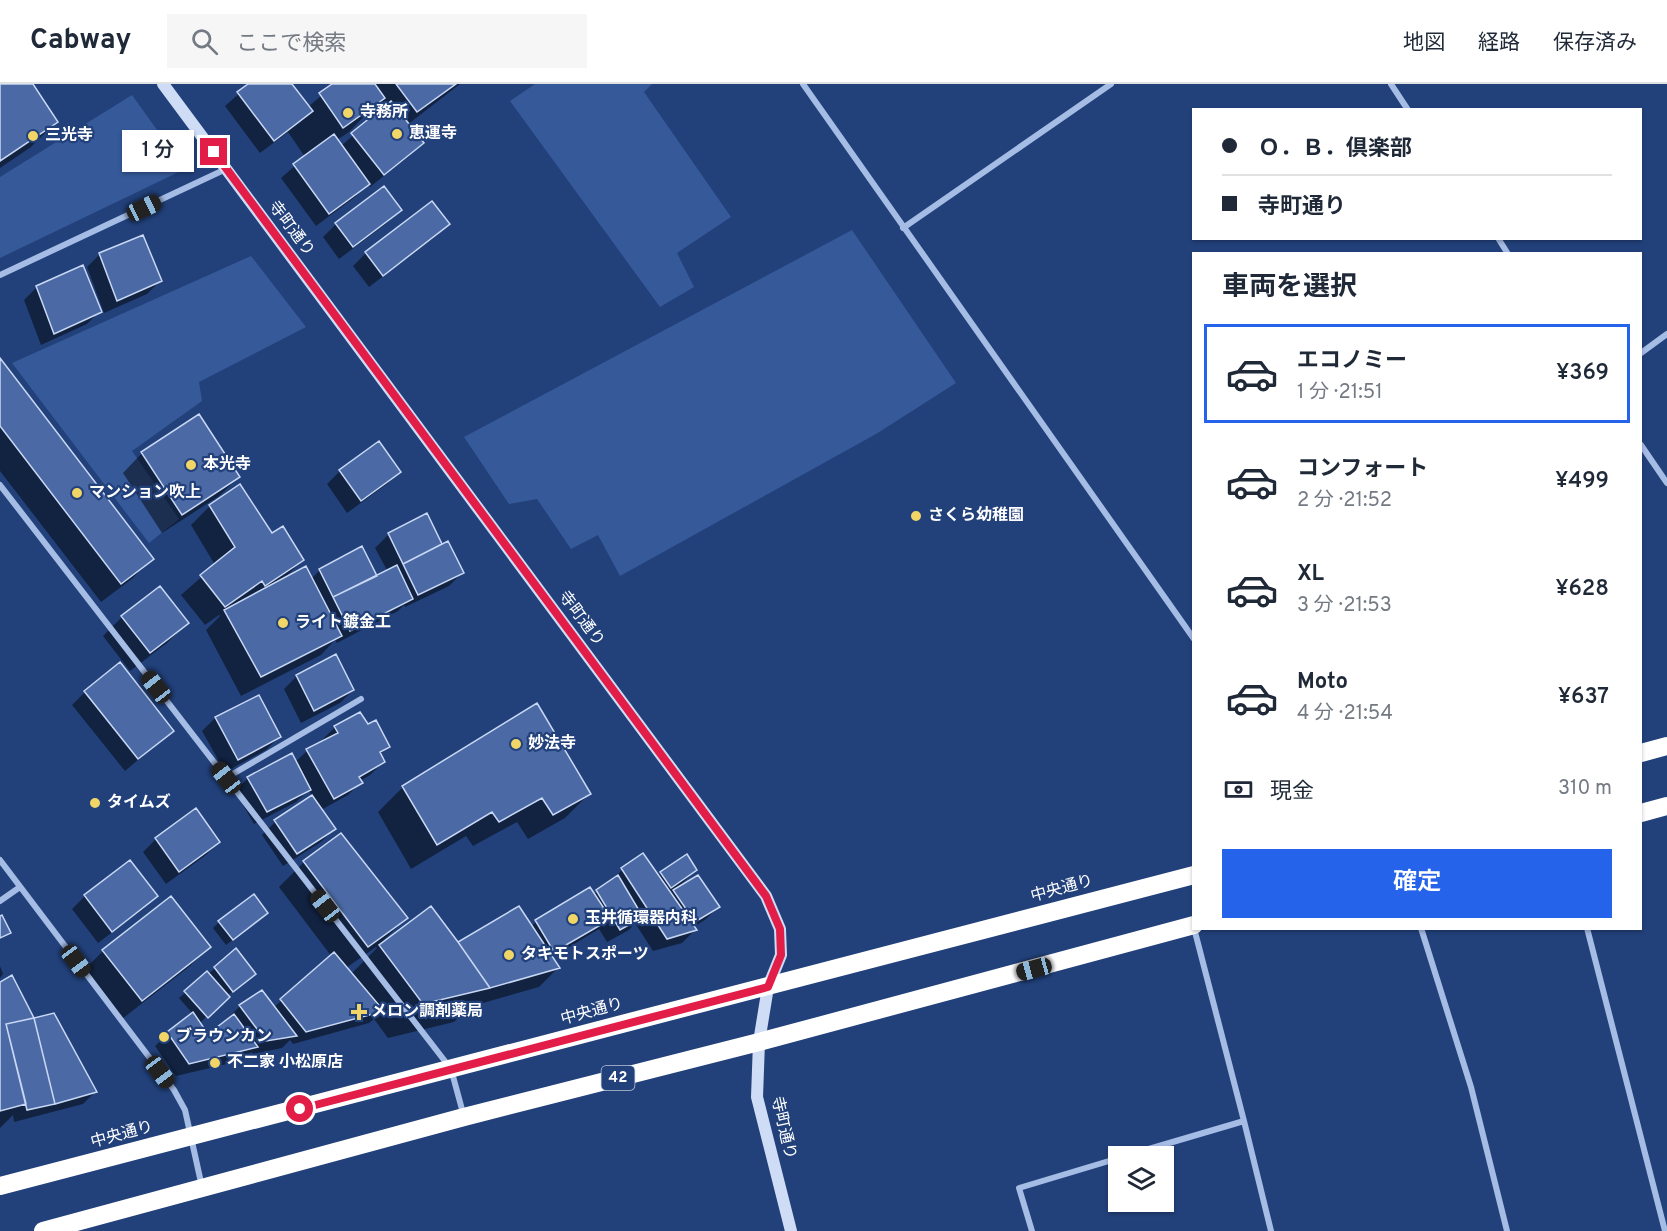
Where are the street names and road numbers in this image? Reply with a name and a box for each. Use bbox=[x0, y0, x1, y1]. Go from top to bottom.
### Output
street label: 寺町通り bbox=[264, 197, 318, 261]
street label: 寺町通り bbox=[554, 587, 608, 651]
street label: 中央通り bbox=[1028, 871, 1096, 907]
street label: 中央通り bbox=[558, 994, 626, 1030]
road number: 42 bbox=[602, 1066, 634, 1090]
street label: 寺町通り bbox=[766, 1095, 800, 1161]
street label: 中央通り bbox=[88, 1117, 156, 1153]

